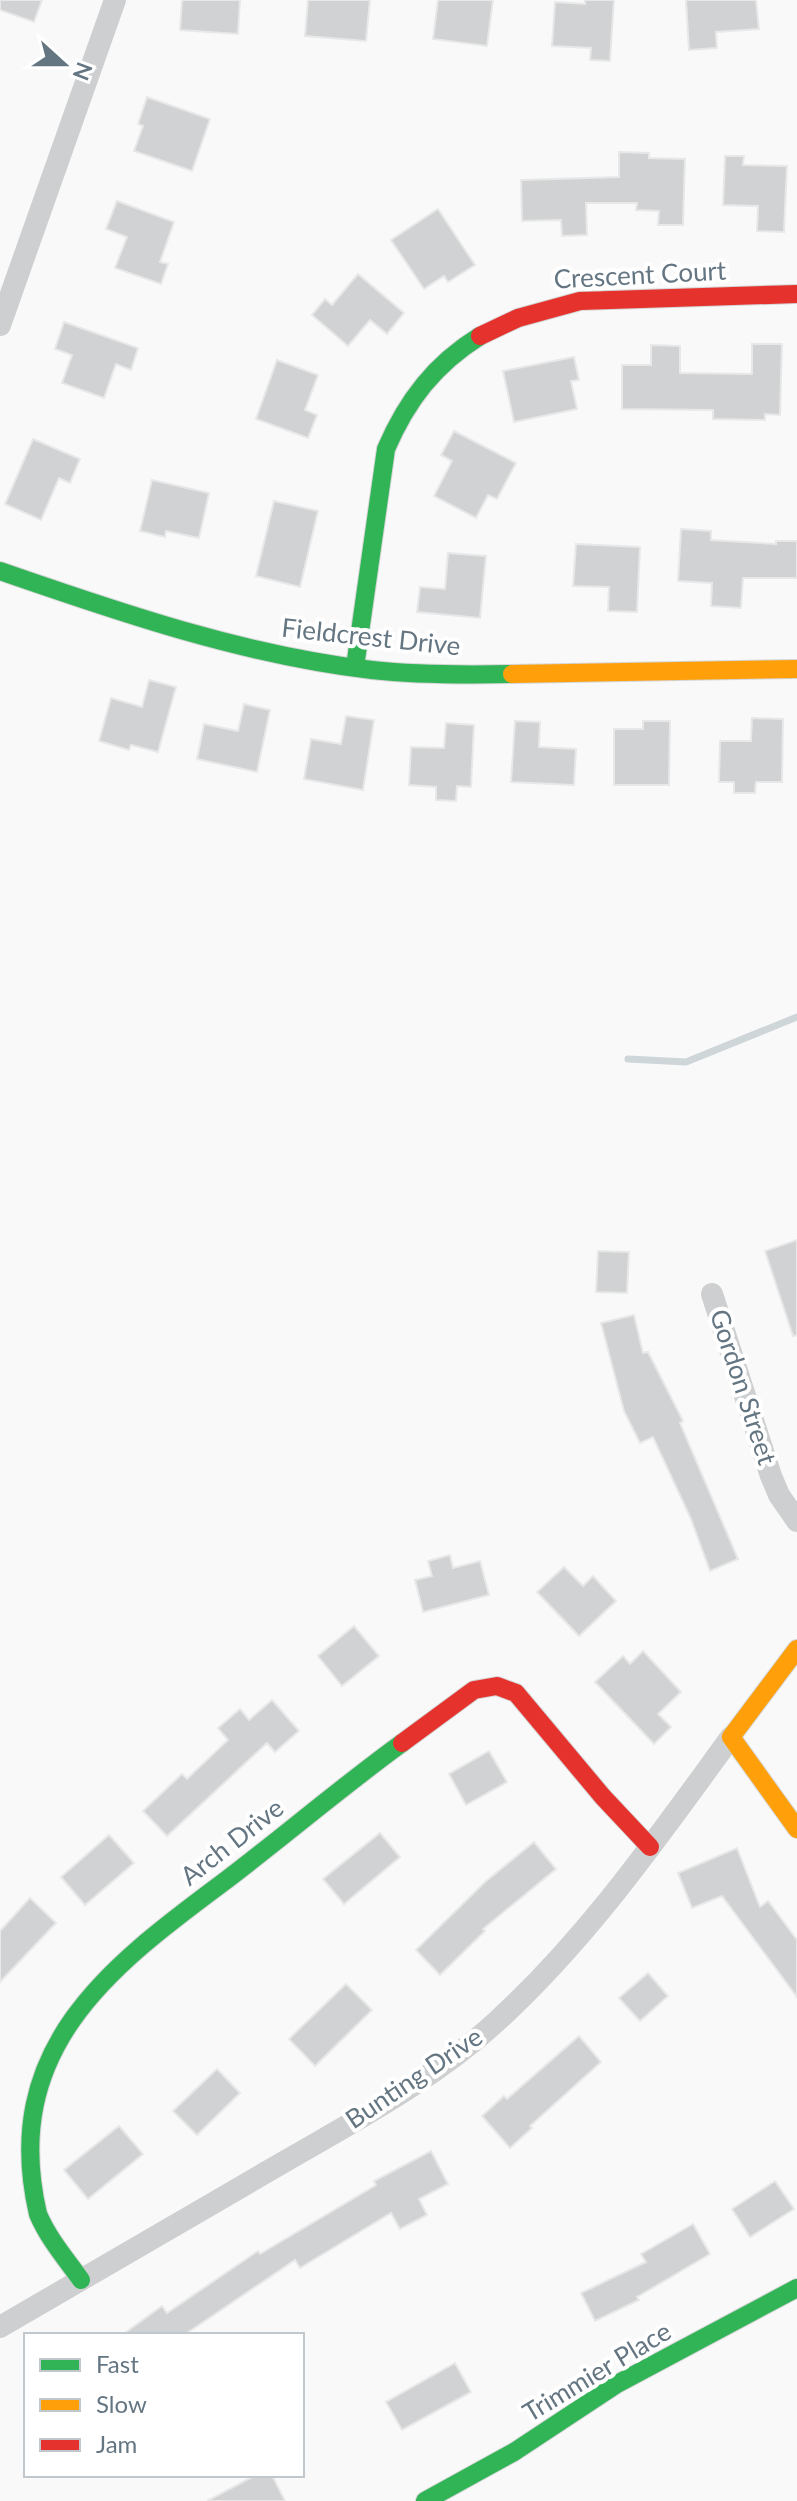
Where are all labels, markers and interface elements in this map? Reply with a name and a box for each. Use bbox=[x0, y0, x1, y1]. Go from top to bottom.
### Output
north arrow bbox=[24, 24, 104, 104]
text: N bbox=[67, 59, 99, 84]
street label: Crescent Court bbox=[553, 253, 728, 294]
street label: Fieldcrest Drive bbox=[280, 611, 462, 661]
street label: Gordon Street bbox=[704, 1305, 784, 1469]
street label: Arch Drive bbox=[173, 1791, 289, 1891]
street label: Bunting Drive bbox=[339, 2020, 488, 2135]
street label: Trimmier Place bbox=[517, 2314, 676, 2428]
legend bbox=[24, 2333, 304, 2477]
text: Fast bbox=[96, 2349, 139, 2378]
text: Slow bbox=[96, 2389, 147, 2418]
text: Jam bbox=[96, 2429, 137, 2458]

